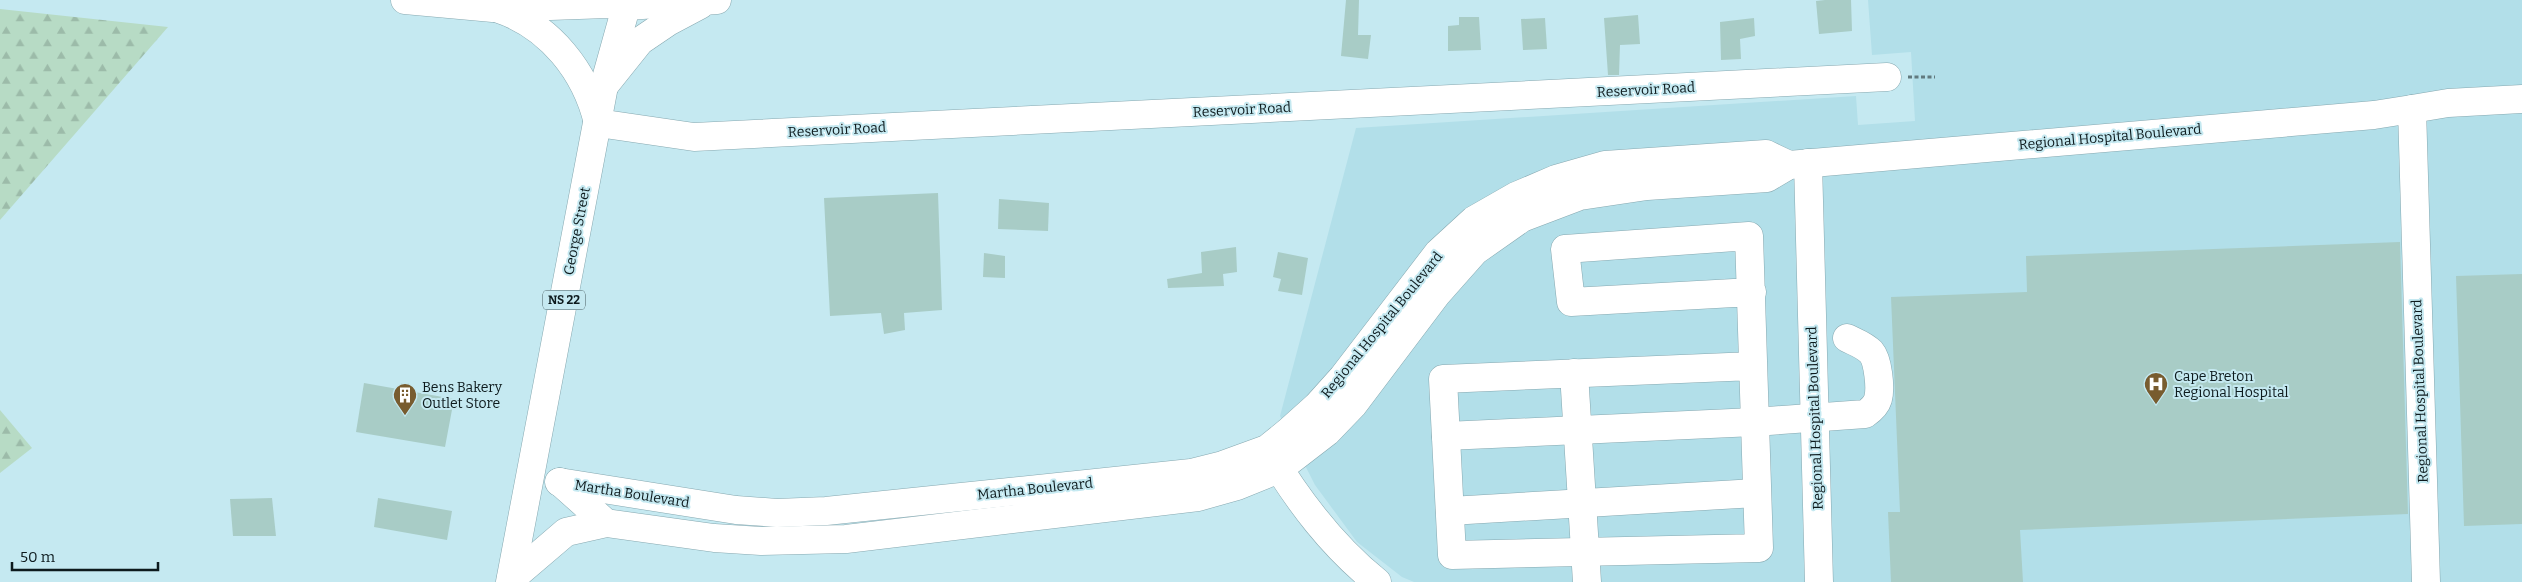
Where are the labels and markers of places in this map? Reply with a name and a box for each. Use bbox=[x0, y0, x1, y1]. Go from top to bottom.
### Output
place label: Cape Breton Regional Hospital bbox=[2174, 368, 2289, 401]
hospital icon: Cape Breton Regional Hospital bbox=[2143, 371, 2169, 405]
place label: Bens Bakery Outlet Store bbox=[422, 379, 503, 412]
building icon: Bens Bakery Outlet Store bbox=[392, 382, 418, 416]

